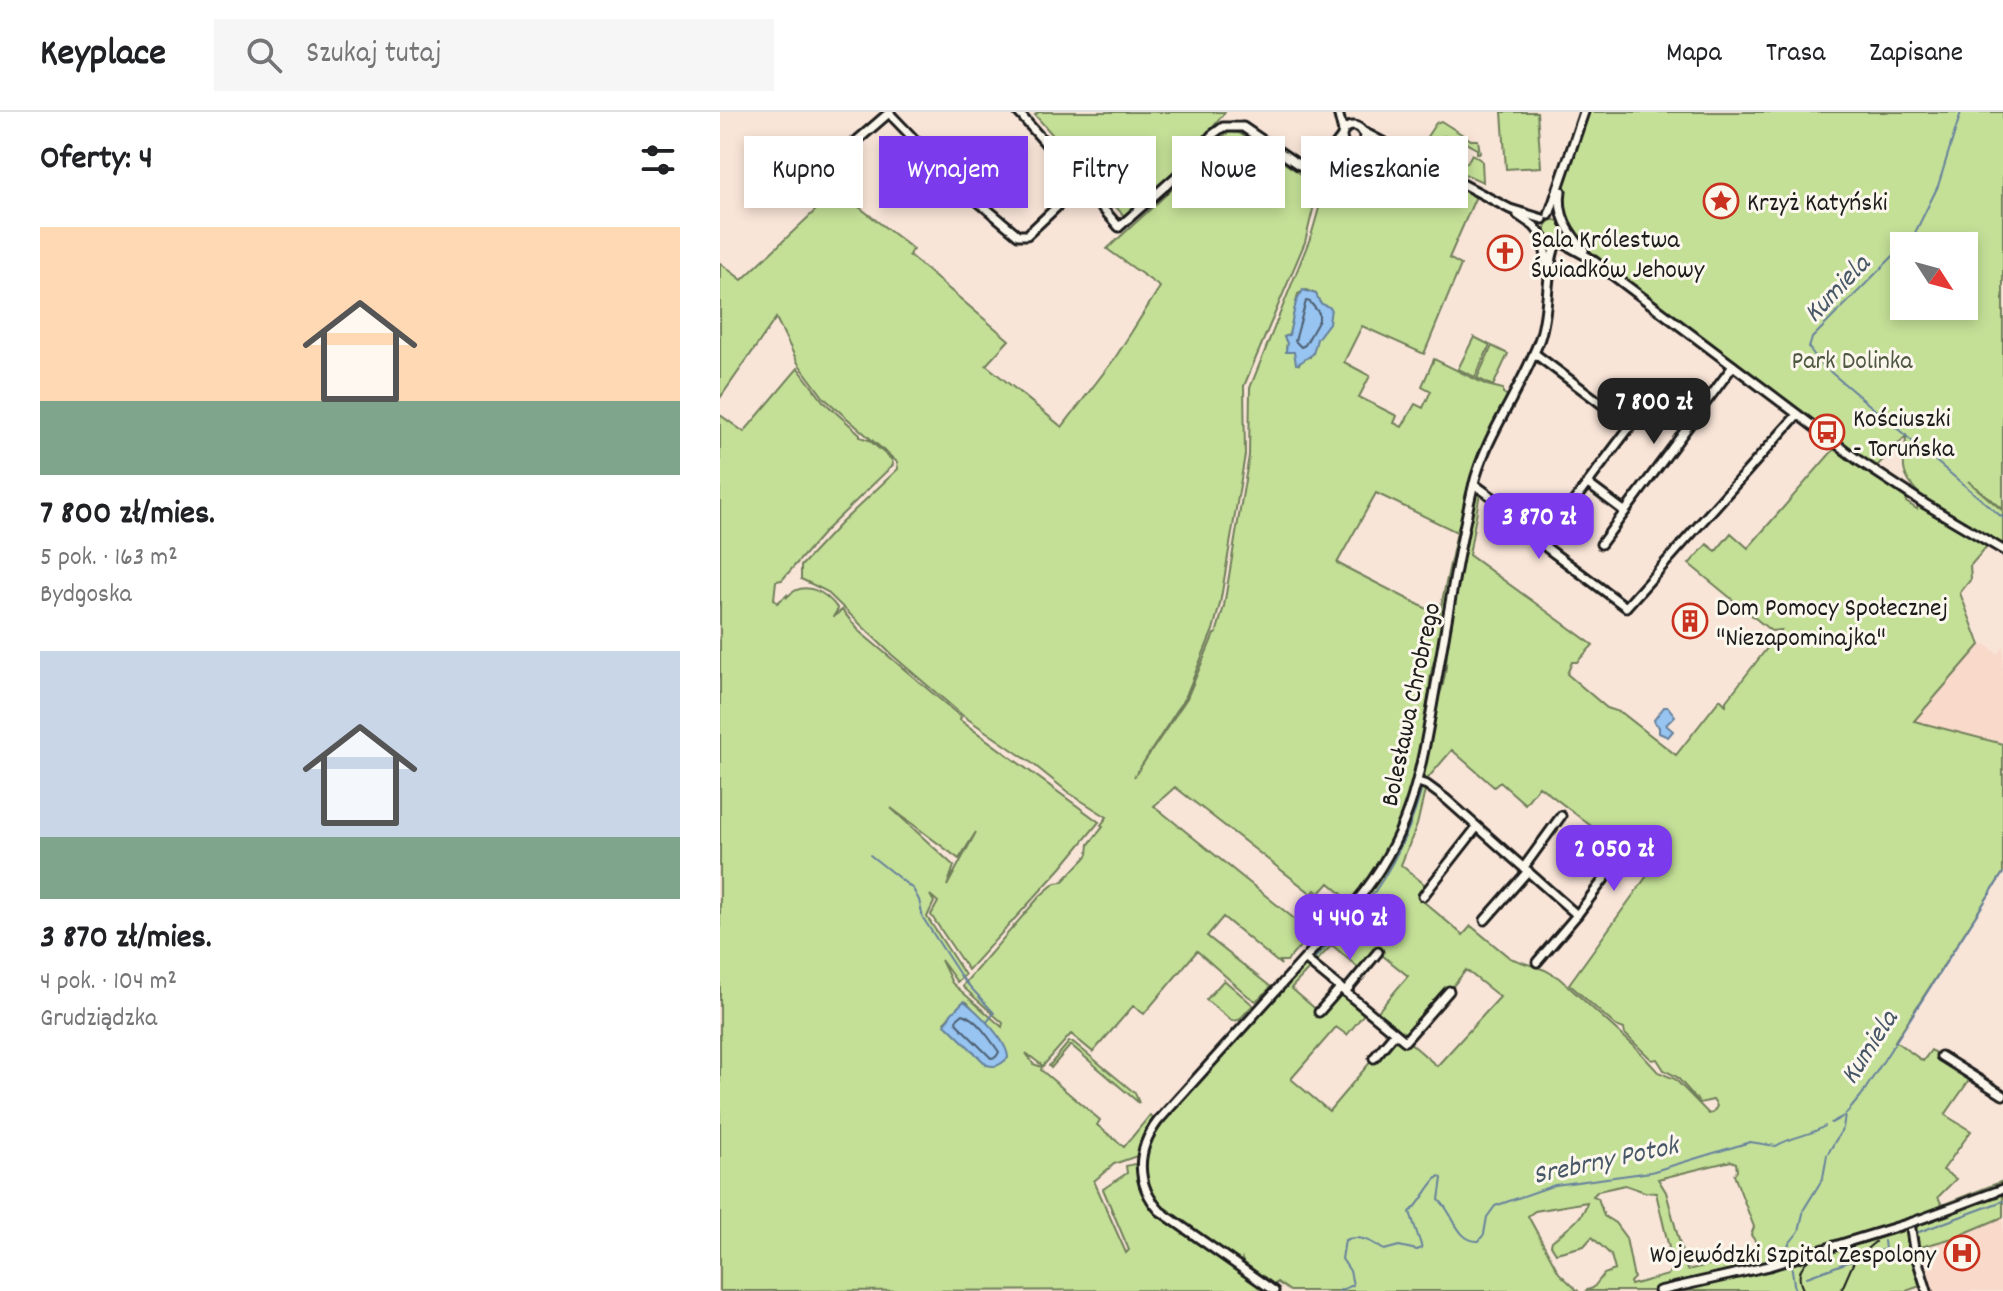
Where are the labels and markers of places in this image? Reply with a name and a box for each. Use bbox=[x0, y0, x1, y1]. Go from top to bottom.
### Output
place icon: Krzyż Katyński bbox=[1702, 182, 1740, 220]
place label: Krzyż Katyński bbox=[1747, 186, 1888, 223]
place label: Sala Królestwa Świadków Jehowy bbox=[1531, 223, 1705, 290]
church icon: Sala Królestwa Świadków Jehowy bbox=[1486, 234, 1524, 272]
pin: 7 800 zł bbox=[1571, 378, 1737, 446]
place label: Kościuszki - Toruńska bbox=[1853, 402, 1955, 469]
bus stop icon: Kościuszki - Toruńska bbox=[1808, 413, 1846, 451]
pin: 3 870 zł bbox=[1456, 493, 1622, 561]
place label: Dom Pomocy Społecznej "Niezapominajka" bbox=[1716, 591, 1948, 658]
building icon: Dom Pomocy Społecznej "Niezapominajka" bbox=[1671, 602, 1709, 640]
pin: 2 050 zł bbox=[1531, 825, 1697, 893]
pin: 4 440 zł bbox=[1267, 894, 1433, 962]
hospital icon: Wojewódzki Szpital Zespolony bbox=[1943, 1234, 1981, 1272]
place label: Wojewódzki Szpital Zespolony bbox=[1650, 1238, 1936, 1275]

